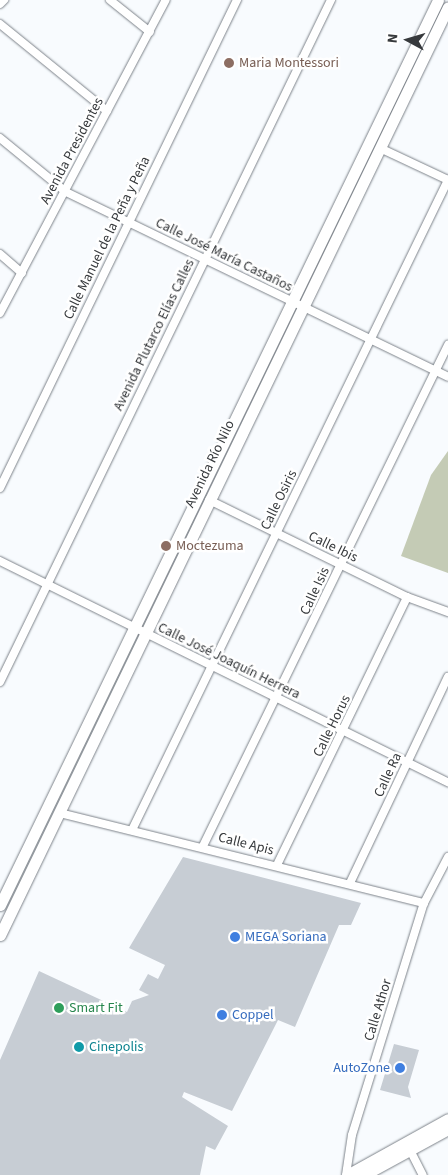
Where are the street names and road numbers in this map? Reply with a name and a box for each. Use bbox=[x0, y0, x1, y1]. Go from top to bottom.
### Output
street label: Avenida Presidentes bbox=[37, 95, 107, 207]
street label: Calle Manuel de la Peña y Peña bbox=[60, 154, 154, 322]
street label: Calle José María Castaños bbox=[153, 214, 295, 296]
street label: Avenida Plutarco Elías Calles bbox=[110, 256, 198, 414]
street label: Avenida Río Nilo bbox=[182, 418, 238, 510]
street label: Calle Osiris bbox=[257, 467, 301, 533]
street label: Calle Ibis bbox=[306, 528, 360, 566]
street label: Calle Isis bbox=[297, 564, 333, 618]
street label: Calle José Joaquín Herrera bbox=[155, 619, 303, 703]
street label: Calle Horus bbox=[310, 692, 354, 760]
street label: Calle Ra bbox=[370, 750, 406, 800]
street label: Calle Apis bbox=[217, 829, 275, 859]
street label: Calle Athor bbox=[361, 977, 395, 1043]

